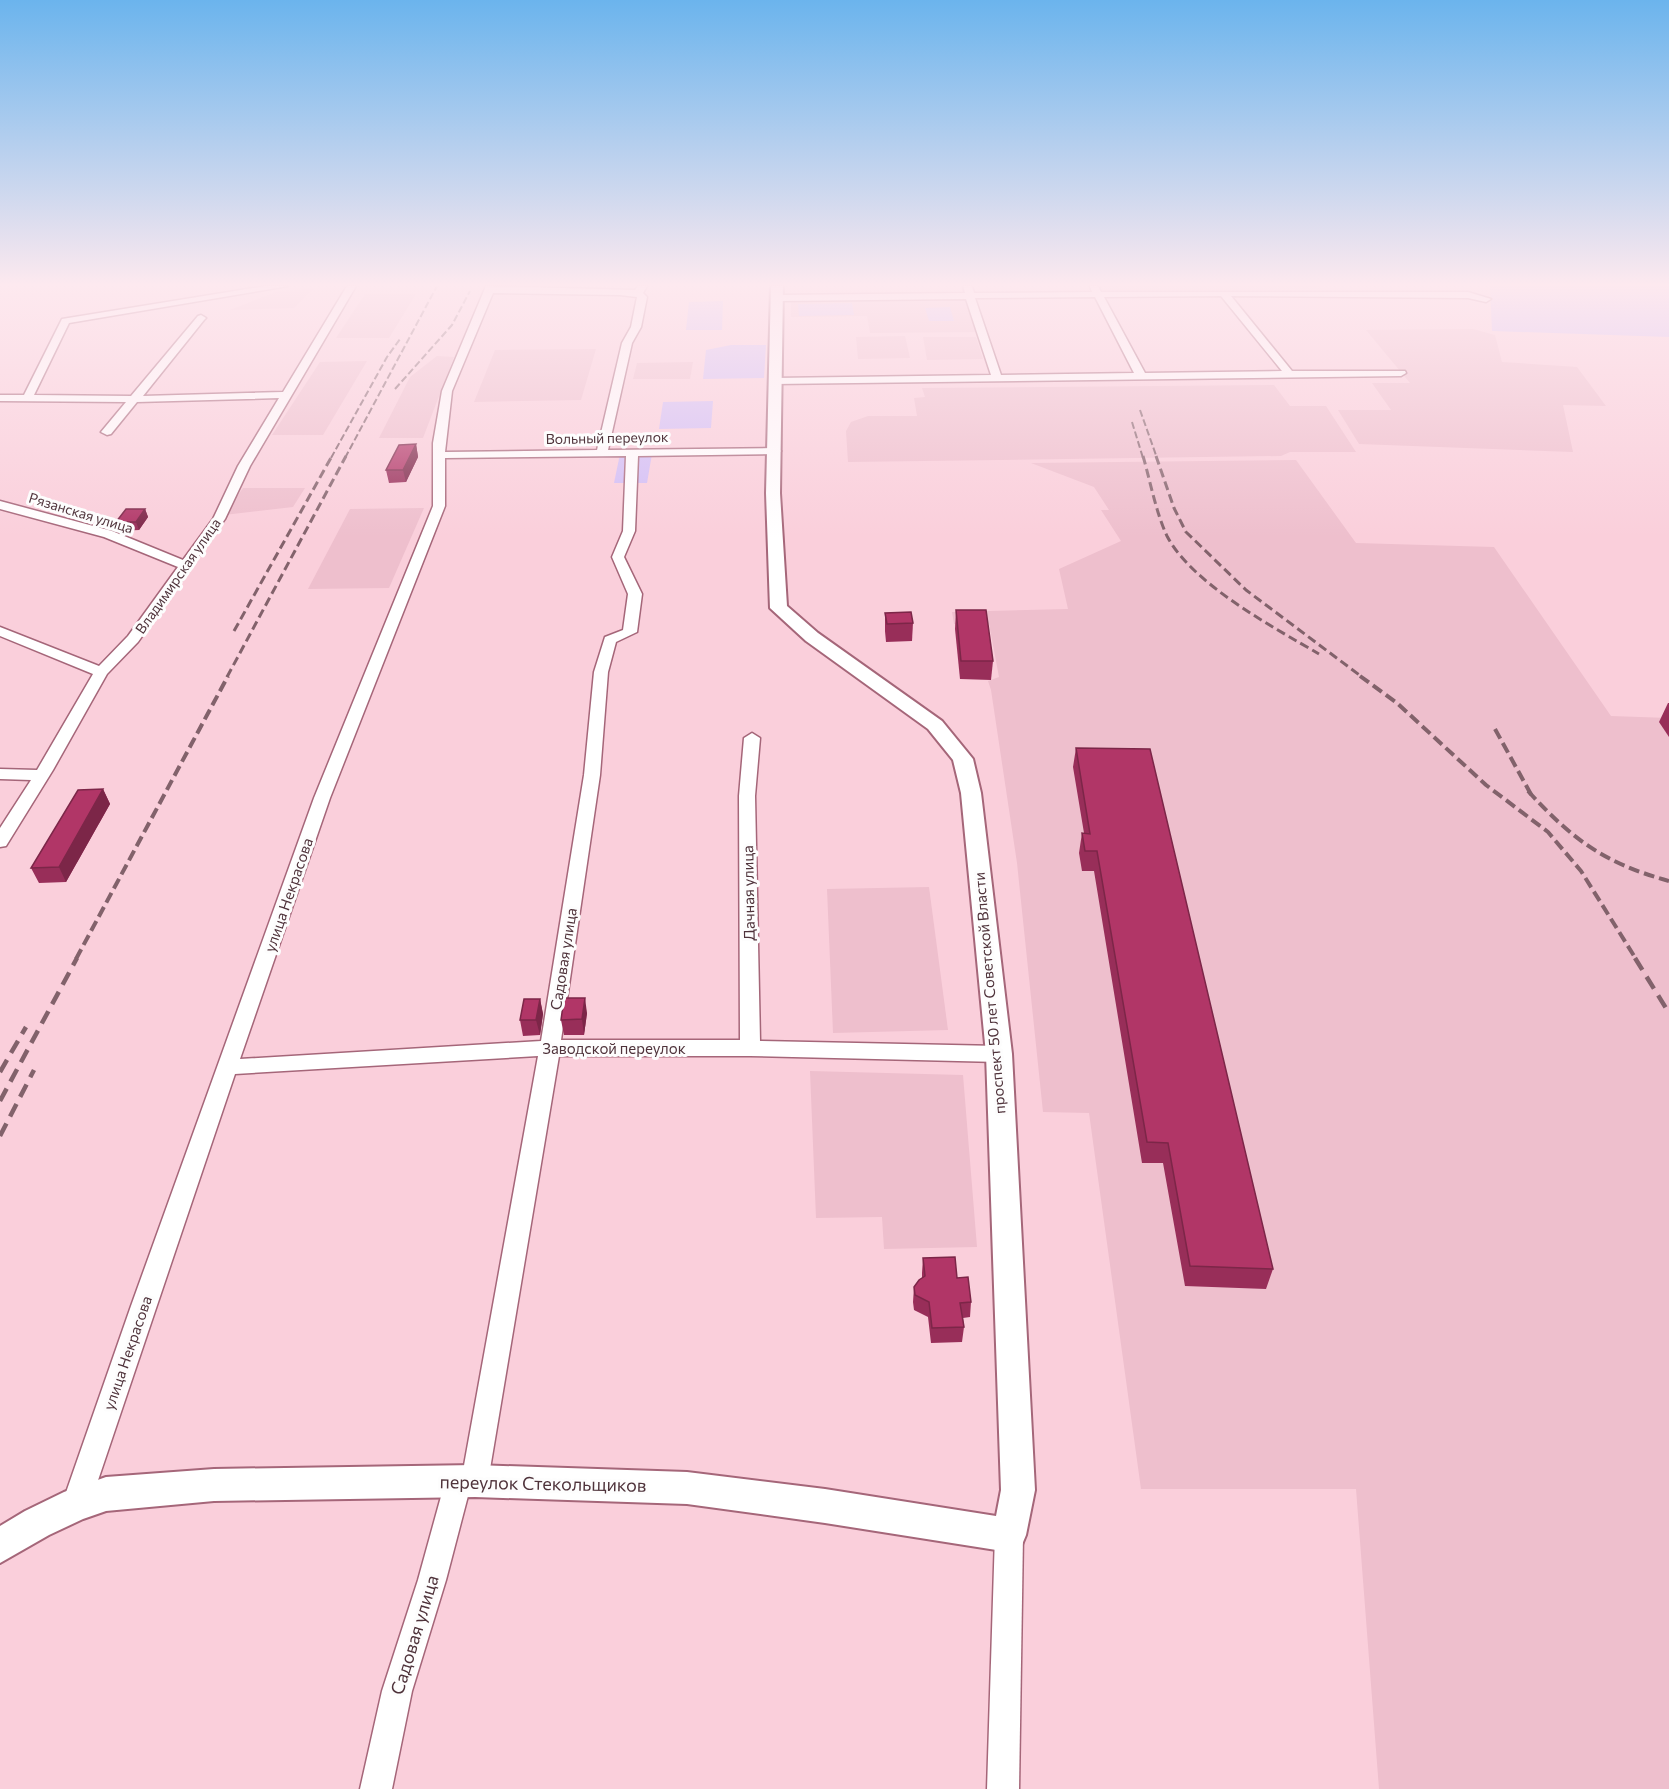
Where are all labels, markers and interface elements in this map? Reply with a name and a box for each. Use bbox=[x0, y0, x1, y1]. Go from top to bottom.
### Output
street label: Вольный переулок bbox=[545, 428, 669, 447]
street label: Рязанская улица bbox=[27, 489, 135, 536]
street label: Владимирская улица bbox=[131, 515, 224, 637]
street label: улица Некрасова bbox=[260, 835, 316, 954]
street label: Дачная улица bbox=[738, 845, 758, 941]
street label: проспект 50 лет Советской Власти bbox=[969, 871, 1009, 1115]
street label: Садовая улица bbox=[546, 906, 580, 1011]
street label: Заводской переулок bbox=[542, 1039, 686, 1057]
street label: улица Некрасова bbox=[99, 1293, 155, 1412]
street label: переулок Стекольщиков bbox=[439, 1470, 647, 1496]
street label: Садовая улица bbox=[385, 1572, 443, 1697]

